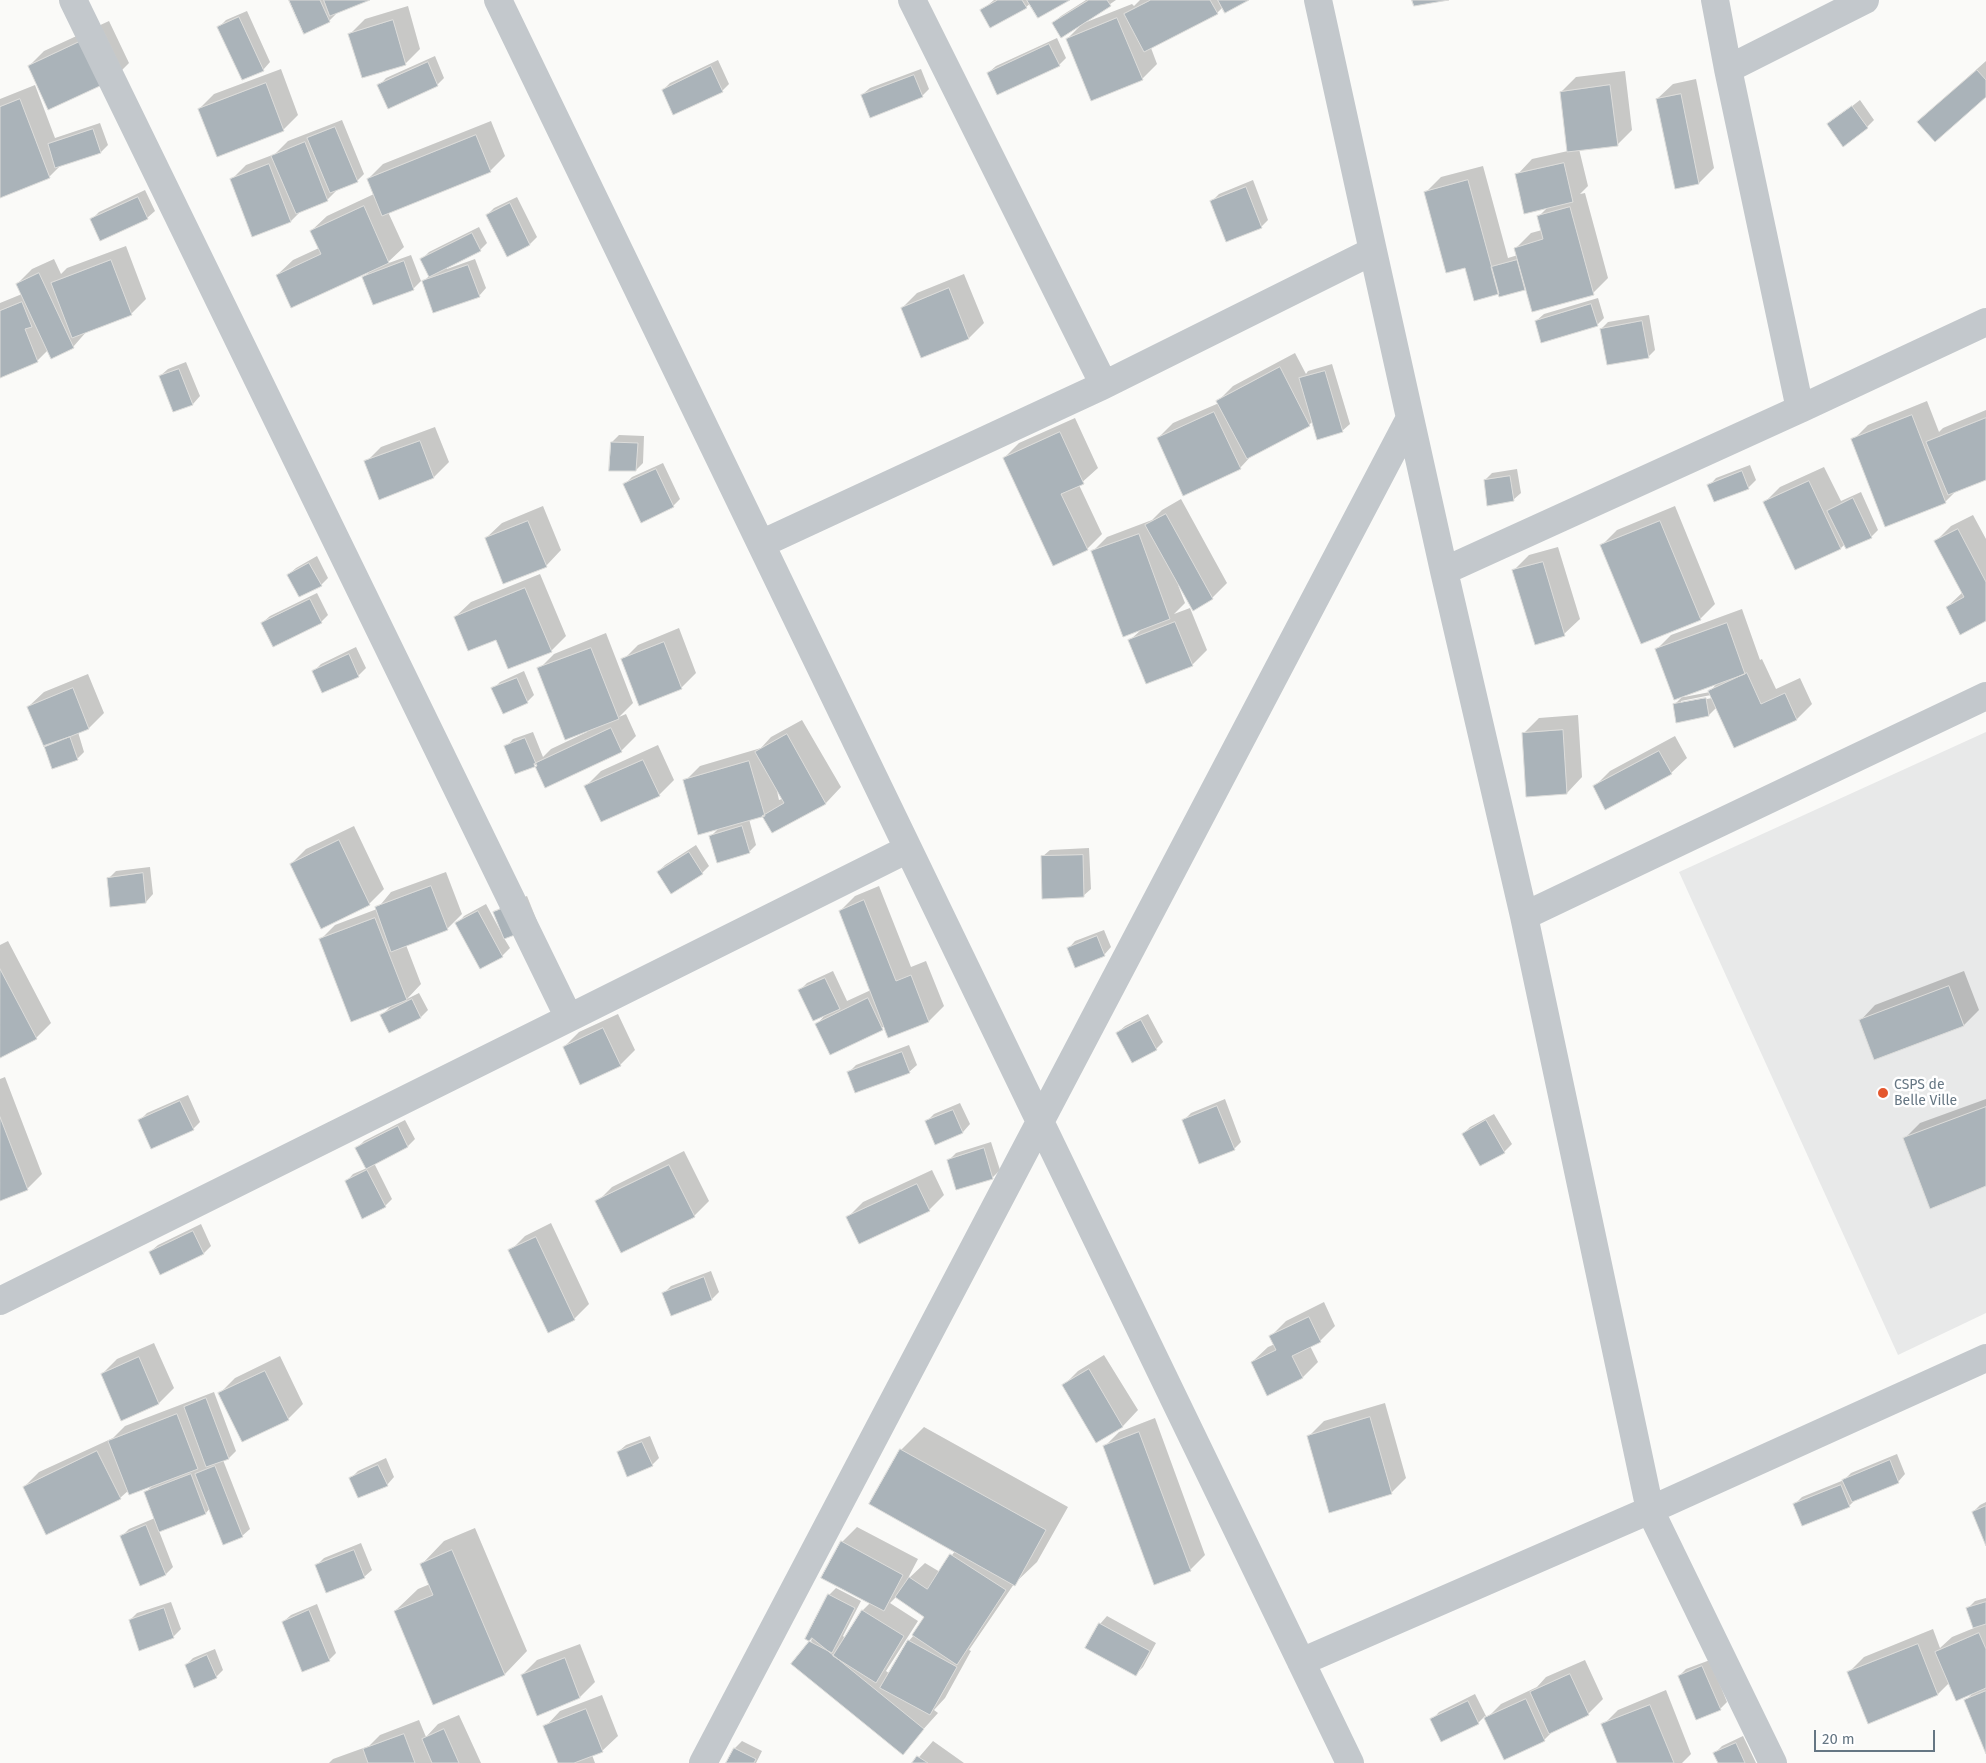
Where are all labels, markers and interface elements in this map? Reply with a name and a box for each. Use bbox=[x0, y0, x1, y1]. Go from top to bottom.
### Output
place label: CSPS de Belle Ville bbox=[1894, 1077, 1957, 1110]
marker: CSPS de Belle Ville bbox=[1876, 1086, 1890, 1100]
scale bar bbox=[1816, 1720, 1937, 1752]
text: 20 m bbox=[1822, 1730, 1855, 1748]

